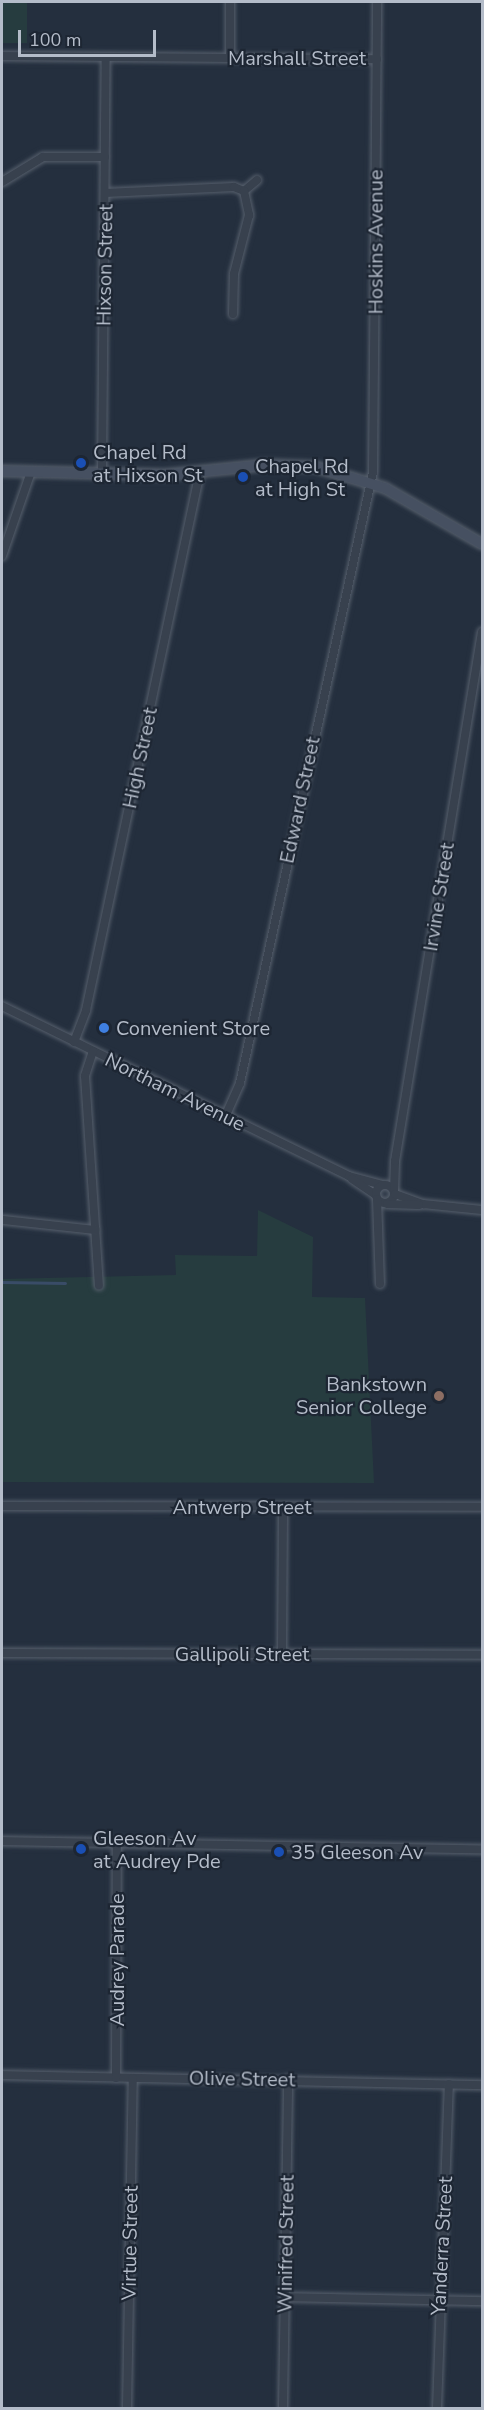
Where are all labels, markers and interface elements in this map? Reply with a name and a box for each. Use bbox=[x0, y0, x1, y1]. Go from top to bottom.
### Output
scale bar bbox=[21, 18, 159, 56]
text: 100 m bbox=[29, 28, 81, 52]
street label: Marshall Street bbox=[228, 46, 366, 70]
street label: Hoskins Avenue bbox=[364, 170, 388, 314]
street label: Hixson Street bbox=[92, 204, 118, 326]
place label: Chapel Rd at Hixson St bbox=[93, 440, 203, 487]
place label: Chapel Rd at High St bbox=[255, 454, 349, 501]
marker: Chapel Rd at Hixson St bbox=[74, 456, 88, 470]
marker: Chapel Rd at High St bbox=[236, 470, 250, 484]
street label: High Street bbox=[118, 705, 162, 811]
street label: Edward Street bbox=[275, 734, 325, 866]
street label: Irvine Street bbox=[419, 841, 459, 953]
place label: Convenient Store bbox=[116, 1016, 270, 1040]
marker: Convenient Store bbox=[97, 1021, 111, 1035]
street label: Northam Avenue bbox=[101, 1048, 249, 1136]
place label: Bankstown Senior College bbox=[296, 1372, 427, 1419]
marker: Bankstown Senior College bbox=[432, 1389, 446, 1403]
street label: Antwerp Street bbox=[173, 1495, 311, 1519]
street label: Gallipoli Street bbox=[175, 1642, 309, 1666]
place label: Gleeson Av at Audrey Pde bbox=[93, 1826, 221, 1873]
place label: 35 Gleeson Av bbox=[291, 1840, 423, 1864]
marker: Gleeson Av at Audrey Pde bbox=[74, 1842, 88, 1856]
marker: 35 Gleeson Av bbox=[272, 1845, 286, 1859]
street label: Audrey Parade bbox=[105, 1893, 129, 2027]
street label: Olive Street bbox=[189, 2066, 295, 2092]
street label: Winifred Street bbox=[273, 2175, 299, 2313]
street label: Yanderra Street bbox=[426, 2176, 458, 2316]
street label: Virtue Street bbox=[117, 2185, 143, 2301]

